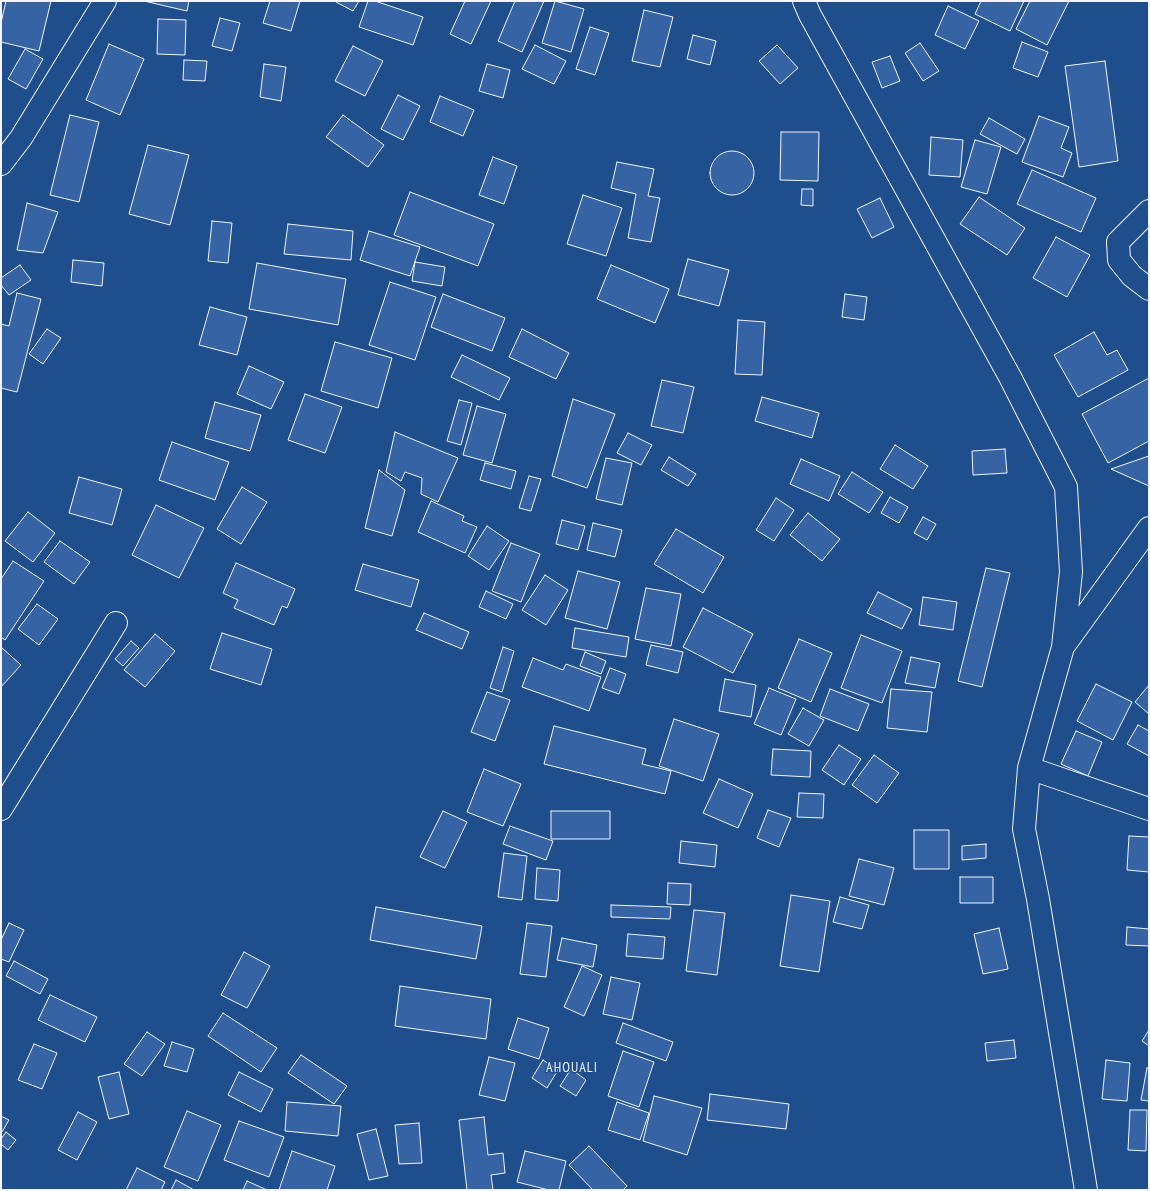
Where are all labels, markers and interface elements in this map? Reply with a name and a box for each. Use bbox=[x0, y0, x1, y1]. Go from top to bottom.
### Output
district label: AHOUALI bbox=[546, 1060, 598, 1076]

